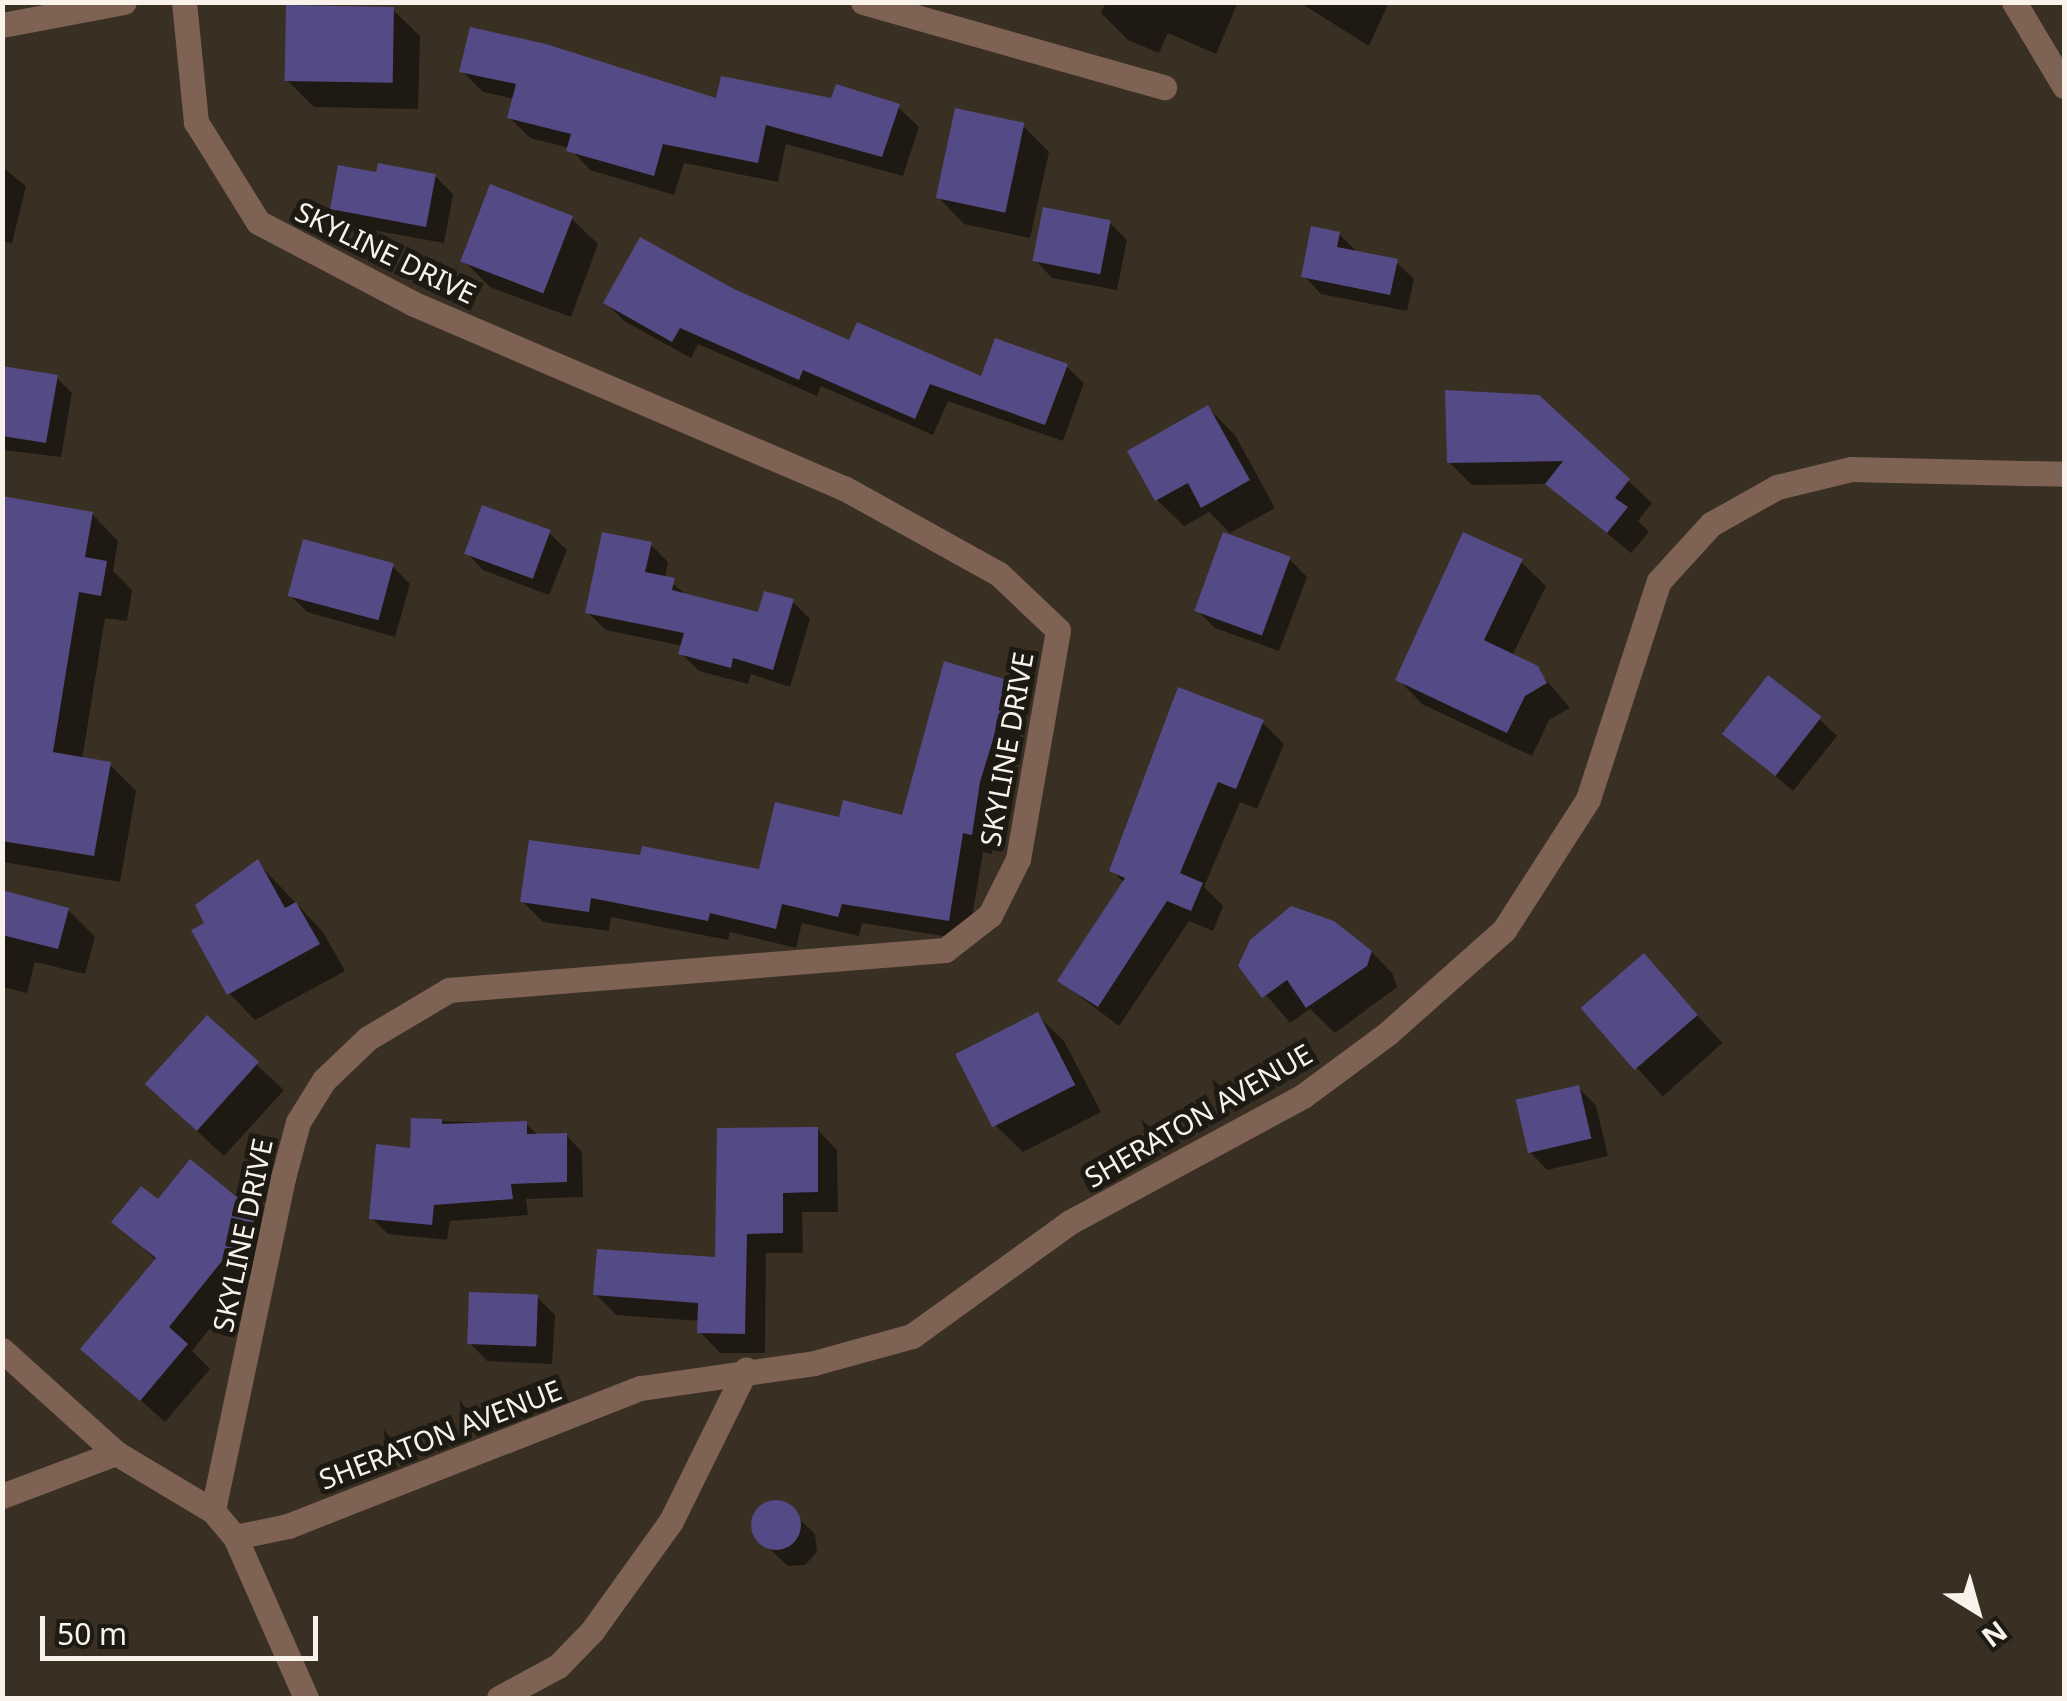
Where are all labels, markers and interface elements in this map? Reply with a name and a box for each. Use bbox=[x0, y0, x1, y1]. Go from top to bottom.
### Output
street label: SKYLINE DRIVE bbox=[290, 194, 482, 310]
street label: SKYLINE DRIVE bbox=[972, 649, 1040, 849]
street label: SHERATON AVENUE bbox=[1078, 1036, 1318, 1194]
street label: SKYLINE DRIVE bbox=[205, 1135, 279, 1335]
street label: SHERATON AVENUE bbox=[314, 1372, 566, 1496]
north arrow bbox=[1927, 1561, 2027, 1661]
scale bar bbox=[45, 1596, 322, 1658]
text: 50 m bbox=[57, 1613, 127, 1654]
text: N bbox=[1975, 1613, 2016, 1657]

